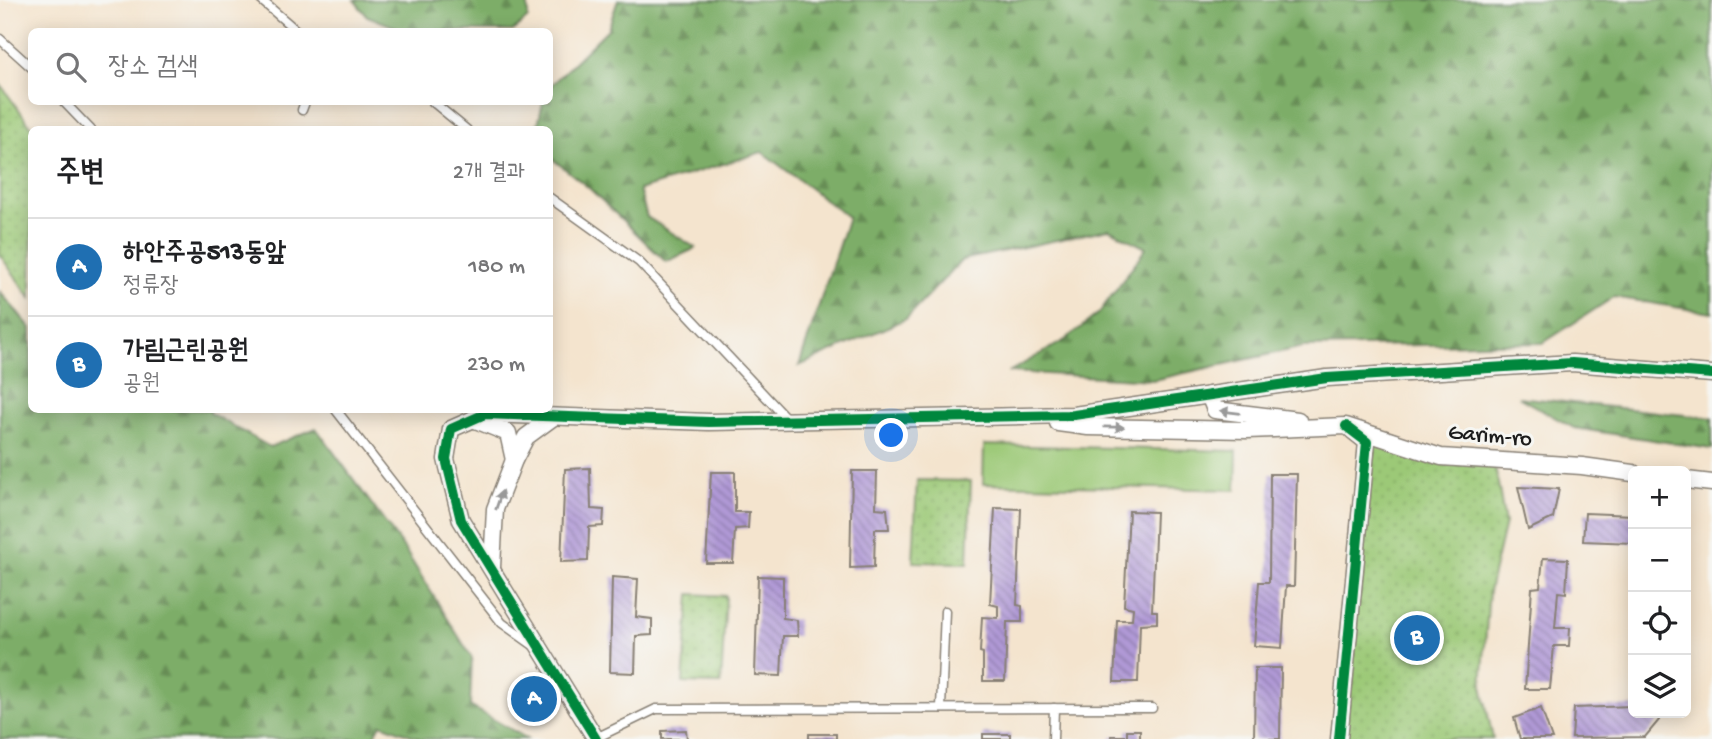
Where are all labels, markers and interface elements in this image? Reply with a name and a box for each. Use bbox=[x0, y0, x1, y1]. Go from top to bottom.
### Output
search box bbox=[28, 28, 553, 105]
icon: search bbox=[52, 48, 90, 86]
text: 장소 검색 bbox=[108, 53, 198, 84]
text: 주변 bbox=[56, 157, 104, 192]
text: 2개 결과 bbox=[453, 160, 525, 187]
text: 하안주공513동앞 bbox=[123, 239, 286, 270]
text: A bbox=[72, 254, 86, 281]
text: 180 m bbox=[468, 254, 525, 281]
text: 정류장 bbox=[123, 273, 179, 300]
text: 가림근린공원 bbox=[123, 337, 249, 368]
text: B bbox=[73, 352, 85, 379]
text: 230 m bbox=[467, 352, 525, 379]
text: 공원 bbox=[123, 371, 160, 398]
one-way arrow bbox=[1219, 406, 1241, 417]
your location bbox=[874, 418, 908, 452]
street label: Garim-ro bbox=[1447, 420, 1533, 454]
one-way arrow bbox=[1103, 422, 1125, 433]
map controls bbox=[1628, 466, 1691, 718]
button: + bbox=[1628, 466, 1691, 529]
one-way arrow bbox=[494, 489, 505, 510]
button: − bbox=[1628, 529, 1691, 592]
button: locate bbox=[1628, 592, 1691, 655]
pin: B bbox=[1394, 612, 1440, 664]
button: layers bbox=[1628, 655, 1691, 718]
pin: A bbox=[511, 673, 557, 725]

